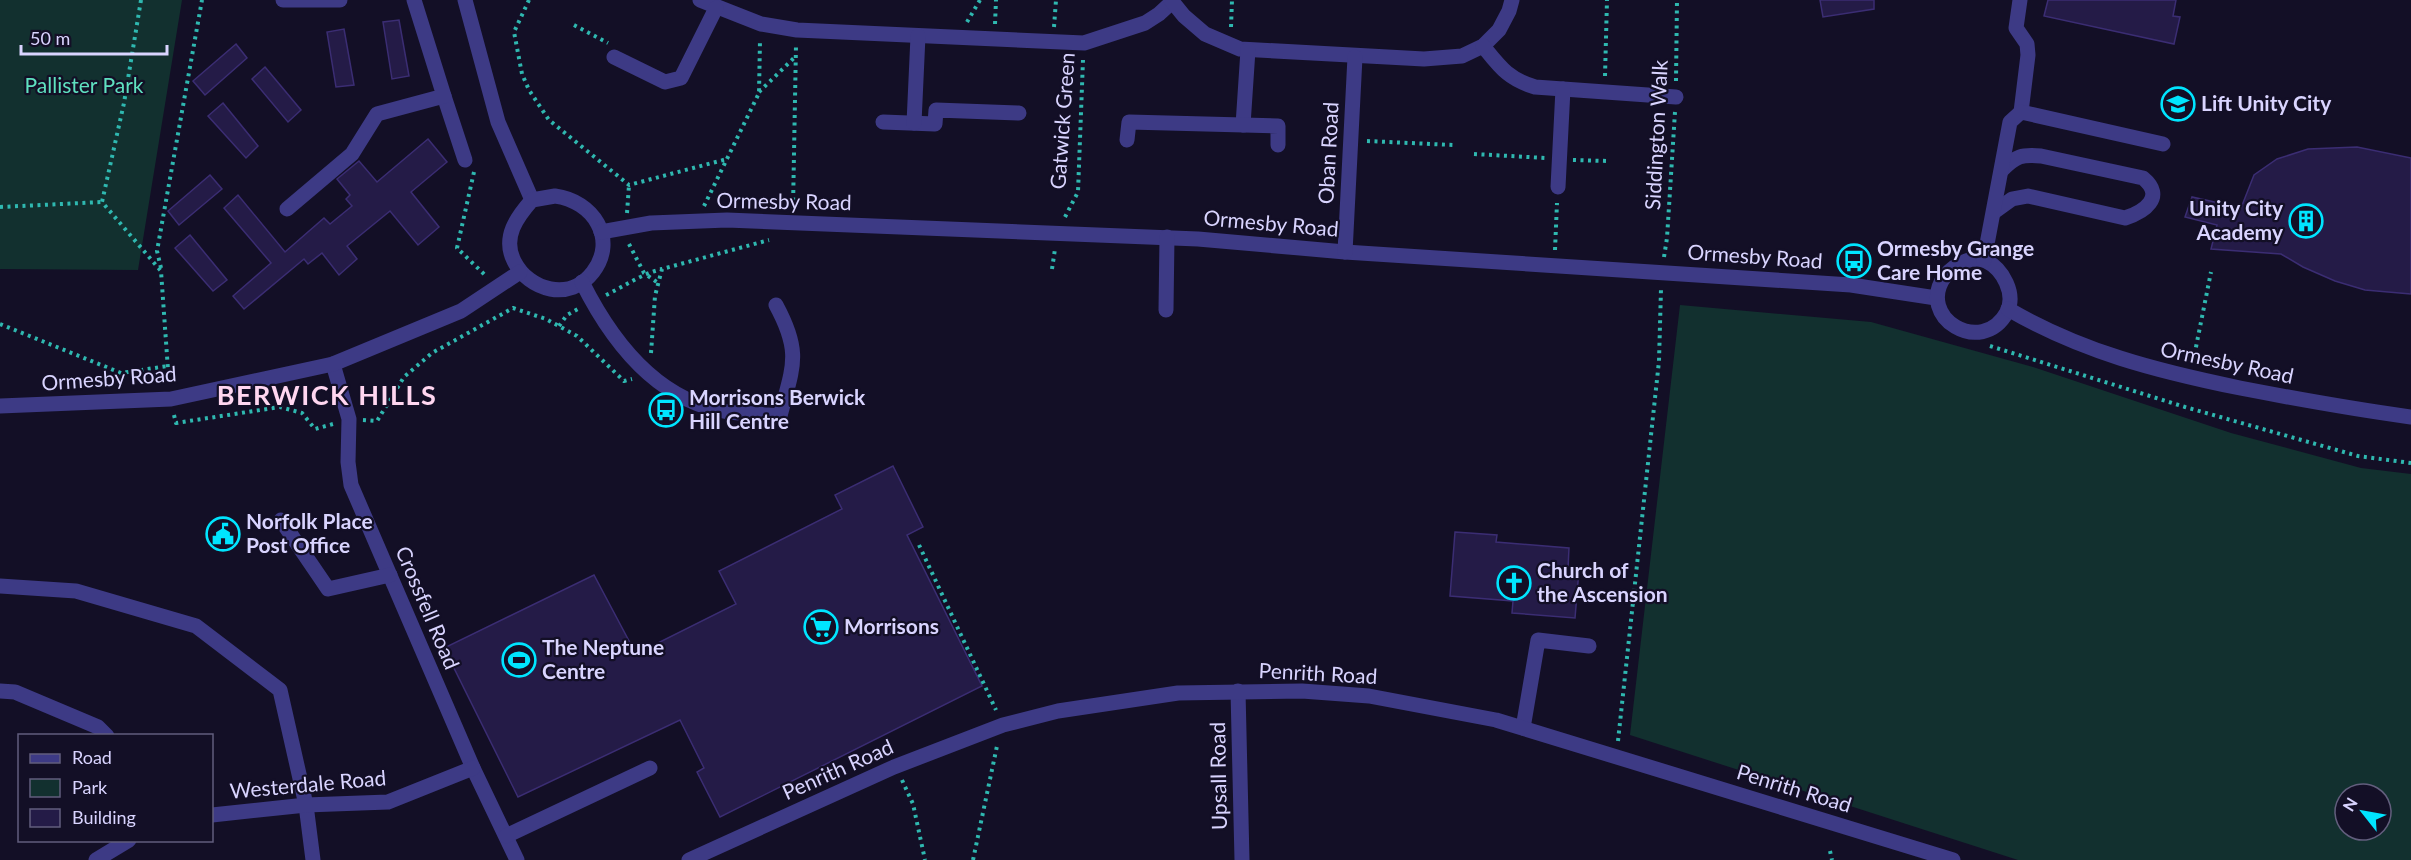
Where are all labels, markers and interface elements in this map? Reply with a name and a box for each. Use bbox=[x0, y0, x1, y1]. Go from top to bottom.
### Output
scale bar bbox=[21, 18, 166, 56]
text: 50 m bbox=[30, 27, 70, 49]
street label: Gatwick Green bbox=[1044, 52, 1079, 190]
street label: Siddington Walk bbox=[1639, 59, 1672, 211]
park label: Pallister Park bbox=[25, 72, 144, 97]
school or university icon: Lift Unity City bbox=[2160, 86, 2196, 122]
place label: Lift Unity City bbox=[2201, 90, 2332, 115]
street label: Oban Road bbox=[1312, 101, 1343, 205]
street label: Ormesby Road bbox=[716, 187, 852, 214]
place label: Unity City Academy bbox=[2189, 195, 2284, 244]
building icon: Unity City Academy bbox=[2288, 203, 2324, 239]
street label: Ormesby Road bbox=[1203, 204, 1340, 241]
place label: Ormesby Grange Care Home bbox=[1877, 235, 2034, 284]
street label: Ormesby Road bbox=[1687, 238, 1824, 273]
bus stop icon: Ormesby Grange Care Home bbox=[1836, 243, 1872, 279]
street label: Ormesby Road bbox=[2158, 335, 2296, 388]
street label: Ormesby Road bbox=[40, 360, 177, 395]
district label: BERWICK HILLS bbox=[217, 378, 437, 411]
place label: Morrisons Berwick Hill Centre bbox=[689, 384, 866, 433]
bus stop icon: Morrisons Berwick Hill Centre bbox=[648, 392, 684, 428]
place label: Norfolk Place Post Office bbox=[246, 508, 373, 557]
public building icon: Norfolk Place Post Office bbox=[205, 516, 241, 552]
street label: Crossfell Road bbox=[391, 542, 466, 673]
place label: Church of the Ascension bbox=[1537, 557, 1668, 606]
church icon: Church of the Ascension bbox=[1496, 565, 1532, 601]
supermarket icon: Morrisons bbox=[803, 609, 839, 645]
place label: Morrisons bbox=[844, 613, 939, 638]
place label: The Neptune Centre bbox=[542, 634, 664, 683]
sports icon: The Neptune Centre bbox=[501, 642, 537, 678]
street label: Penrith Road bbox=[1258, 657, 1378, 688]
street label: Upsall Road bbox=[1204, 722, 1231, 830]
street label: Penrith Road bbox=[778, 733, 897, 804]
legend bbox=[18, 734, 213, 842]
text: Road bbox=[72, 746, 112, 768]
street label: Penrith Road bbox=[1734, 758, 1855, 817]
street label: Westerdale Road bbox=[229, 764, 387, 803]
text: Park bbox=[72, 776, 108, 798]
north arrow bbox=[2333, 782, 2393, 842]
text: N bbox=[2338, 794, 2361, 814]
text: Building bbox=[72, 806, 136, 828]

